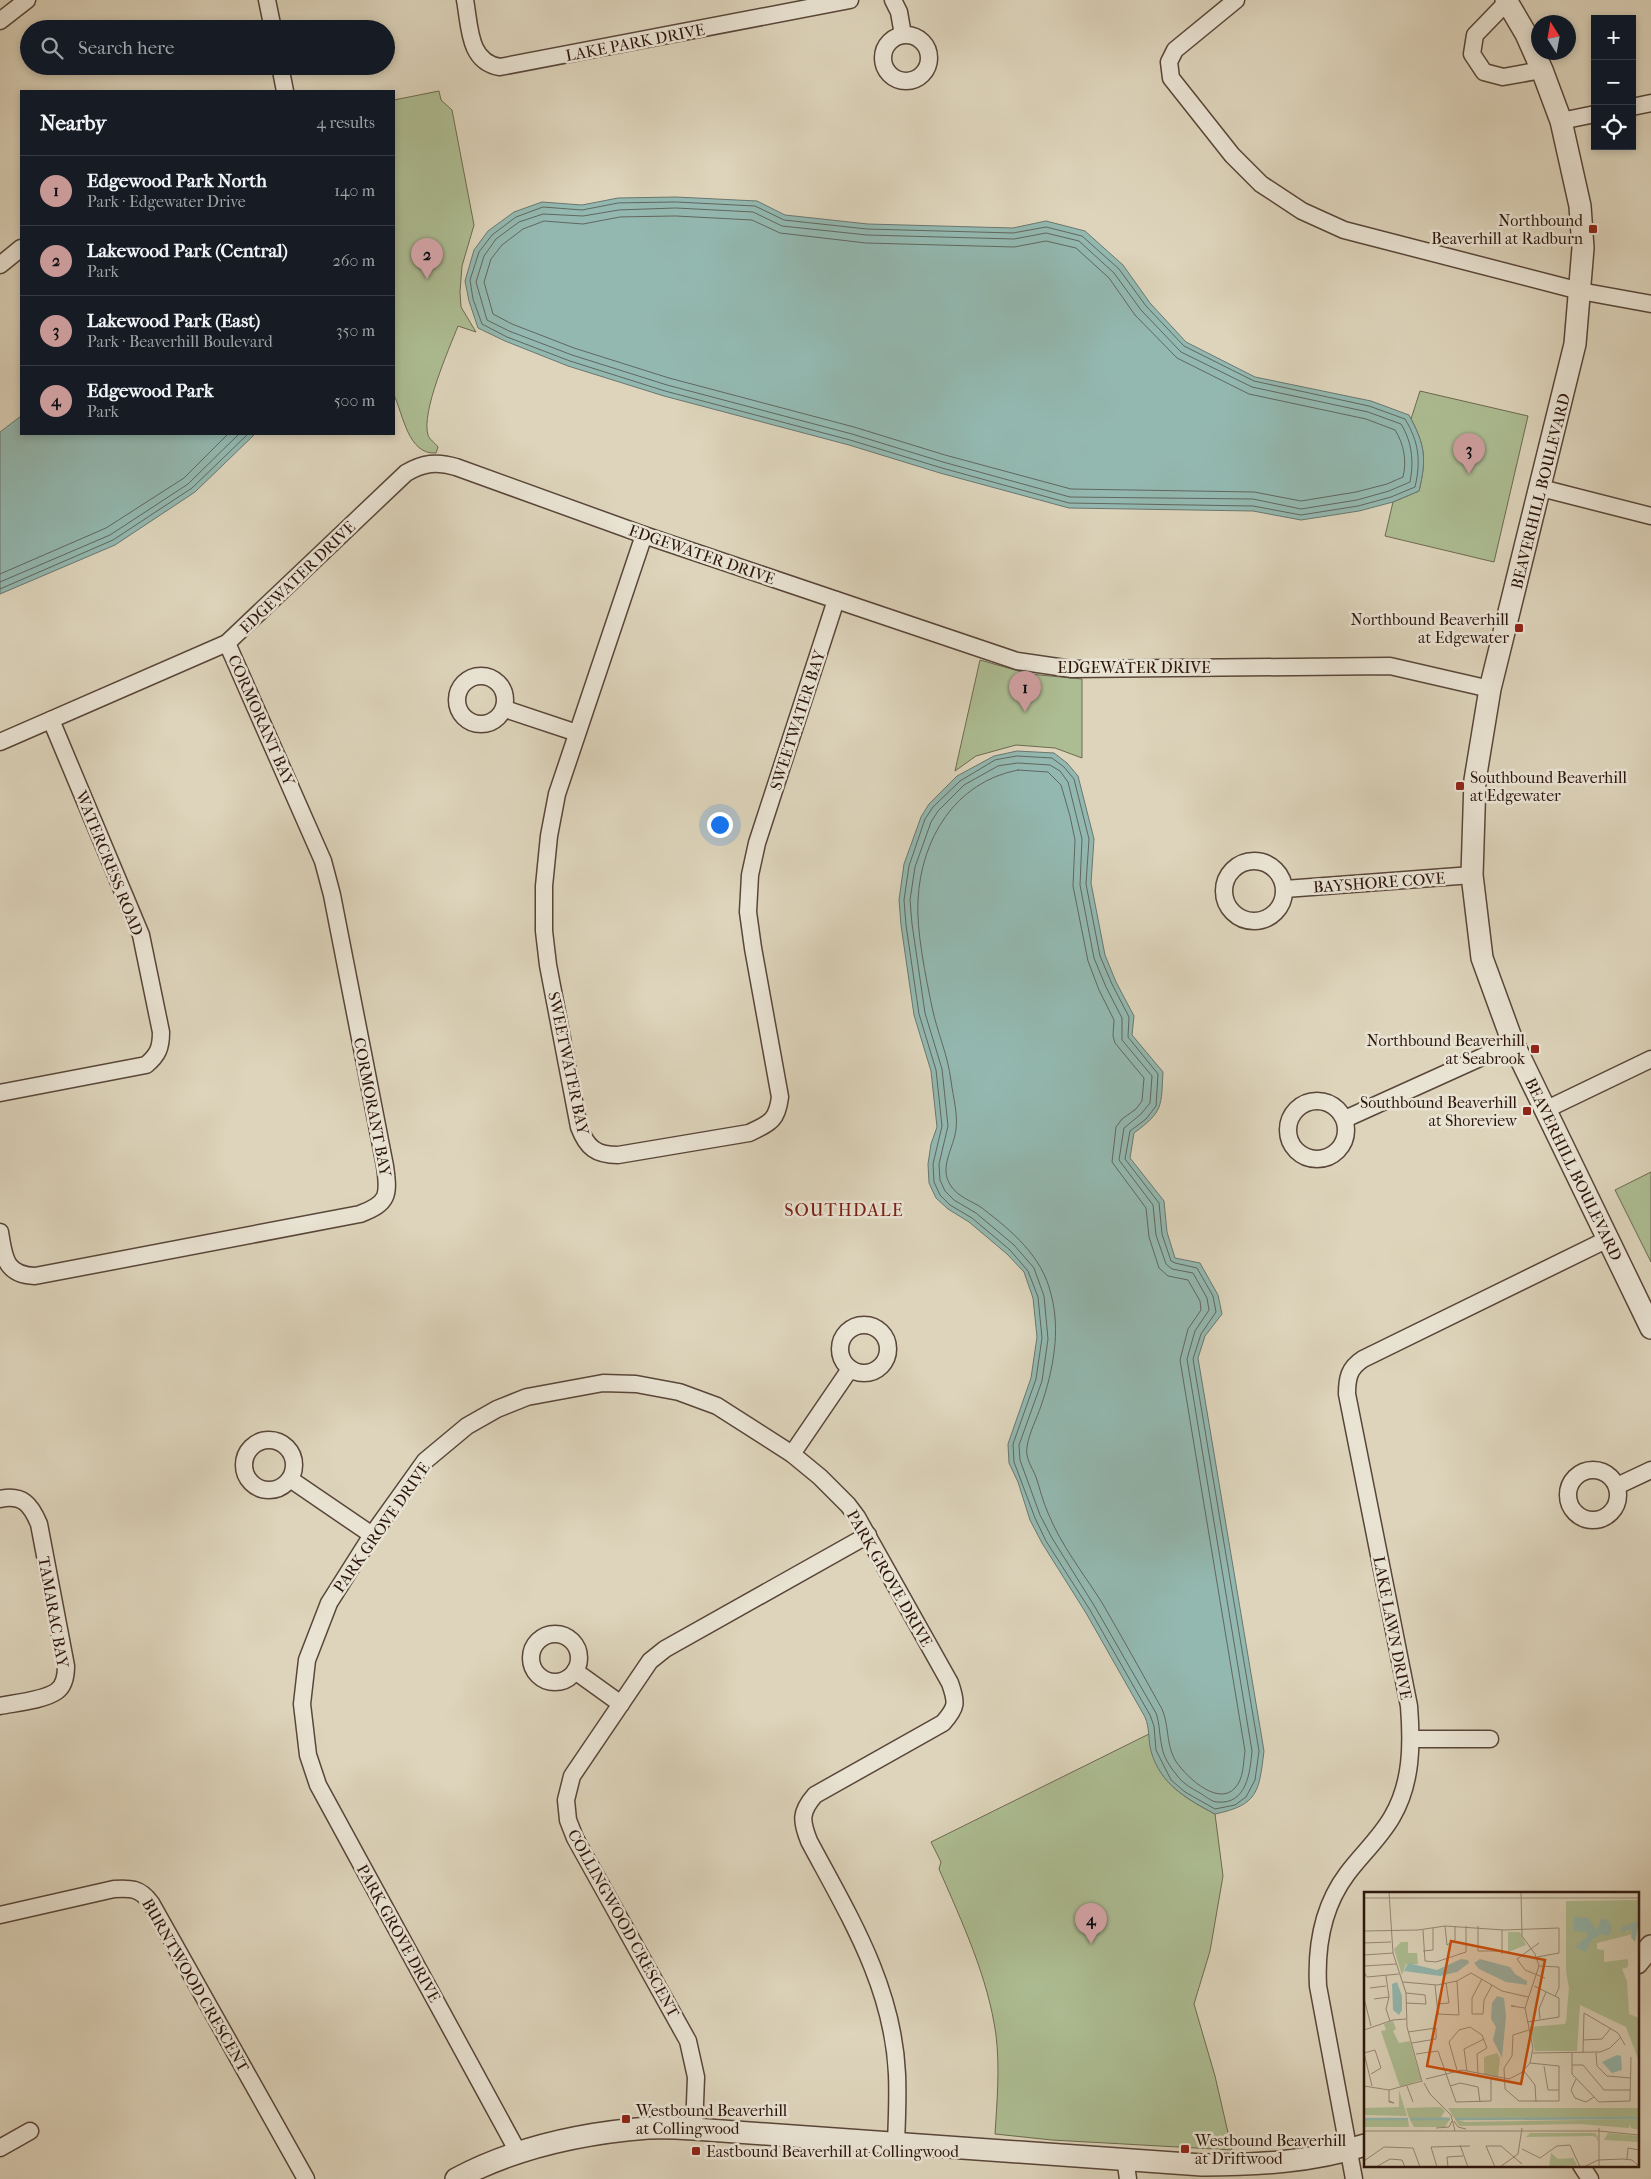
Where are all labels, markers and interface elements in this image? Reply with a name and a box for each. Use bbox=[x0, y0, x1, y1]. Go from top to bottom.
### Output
north arrow bbox=[1531, 15, 1576, 60]
map controls bbox=[1591, 15, 1636, 150]
button: + bbox=[1591, 15, 1636, 60]
search box bbox=[20, 20, 395, 75]
street label: LAKE PARK DRIVE bbox=[564, 20, 706, 65]
icon: search bbox=[38, 34, 66, 62]
text: Search here bbox=[78, 37, 174, 59]
button: − bbox=[1591, 60, 1636, 105]
button: locate bbox=[1591, 105, 1636, 150]
text: Nearby bbox=[40, 111, 106, 135]
text: 4 results bbox=[317, 113, 375, 132]
text: Edgewood Park North bbox=[87, 170, 267, 192]
text: 1 bbox=[53, 181, 59, 200]
text: 140 m bbox=[334, 181, 375, 200]
text: Park · Edgewater Drive bbox=[87, 192, 246, 211]
place label: Northbound Beaverhill at Radburn bbox=[1431, 211, 1584, 248]
marker: Northbound Beaverhill at Radburn bbox=[1587, 223, 1599, 235]
pin: 2 bbox=[411, 238, 443, 279]
text: Lakewood Park (Central) bbox=[87, 240, 288, 262]
text: 2 bbox=[52, 251, 60, 270]
text: 260 m bbox=[333, 251, 375, 270]
text: Park bbox=[87, 262, 119, 281]
text: Lakewood Park (East) bbox=[87, 310, 260, 332]
text: 3 bbox=[53, 321, 59, 340]
text: 350 m bbox=[336, 321, 375, 340]
text: Park · Beaverhill Boulevard bbox=[87, 332, 273, 351]
text: Edgewood Park bbox=[87, 380, 214, 402]
text: 4 bbox=[51, 391, 61, 410]
text: 500 m bbox=[334, 391, 375, 410]
street label: BEAVERHILL BOULEVARD bbox=[1507, 391, 1574, 591]
text: Park bbox=[87, 402, 119, 421]
pin: 3 bbox=[1453, 433, 1485, 474]
street label: EDGEWATER DRIVE bbox=[236, 517, 359, 637]
street label: EDGEWATER DRIVE bbox=[626, 521, 778, 589]
place label: Northbound Beaverhill at Edgewater bbox=[1351, 610, 1510, 647]
marker: Northbound Beaverhill at Edgewater bbox=[1513, 622, 1525, 634]
street label: SWEETWATER BAY bbox=[766, 647, 829, 792]
street label: CORMORANT BAY bbox=[224, 652, 299, 790]
street label: EDGEWATER DRIVE bbox=[1057, 658, 1211, 677]
pin: 1 bbox=[1009, 671, 1041, 712]
place label: Southbound Beaverhill at Edgewater bbox=[1470, 768, 1627, 805]
marker: Southbound Beaverhill at Edgewater bbox=[1454, 780, 1466, 792]
street label: WATERCRESS ROAD bbox=[71, 787, 147, 938]
your location bbox=[707, 812, 733, 838]
street label: BAYSHORE COVE bbox=[1312, 868, 1446, 897]
street label: SWEETWATER BAY bbox=[544, 990, 593, 1138]
place label: Northbound Beaverhill at Seabrook bbox=[1367, 1031, 1526, 1068]
street label: CORMORANT BAY bbox=[350, 1036, 396, 1179]
marker: Northbound Beaverhill at Seabrook bbox=[1529, 1043, 1541, 1055]
street label: BEAVERHILL BOULEVARD bbox=[1521, 1075, 1626, 1264]
place label: Southbound Beaverhill at Shoreview bbox=[1360, 1093, 1518, 1130]
marker: Southbound Beaverhill at Shoreview bbox=[1521, 1105, 1533, 1117]
district label: SOUTHDALE bbox=[784, 1200, 904, 1221]
street label: PARK GROVE DRIVE bbox=[329, 1458, 434, 1596]
street label: PARK GROVE DRIVE bbox=[843, 1507, 937, 1650]
street label: TAMARAC BAY bbox=[34, 1555, 73, 1670]
street label: LAKE LAWN DRIVE bbox=[1369, 1555, 1416, 1702]
street label: COLLINGWOOD CRESCENT bbox=[564, 1826, 683, 2021]
street label: PARK GROVE DRIVE bbox=[353, 1861, 444, 2006]
inset map bbox=[1364, 1892, 1638, 2166]
street label: BURNTWOOD CRESCENT bbox=[138, 1895, 253, 2076]
pin: 4 bbox=[1075, 1903, 1107, 1944]
place label: Westbound Beaverhill at Collingwood bbox=[635, 2101, 788, 2138]
marker: Westbound Beaverhill at Collingwood bbox=[620, 2113, 632, 2125]
place label: Westbound Beaverhill at Driftwood bbox=[1194, 2131, 1347, 2168]
place label: Eastbound Beaverhill at Collingwood bbox=[706, 2142, 959, 2161]
marker: Westbound Beaverhill at Driftwood bbox=[1179, 2143, 1191, 2155]
marker: Eastbound Beaverhill at Collingwood bbox=[690, 2145, 702, 2157]

